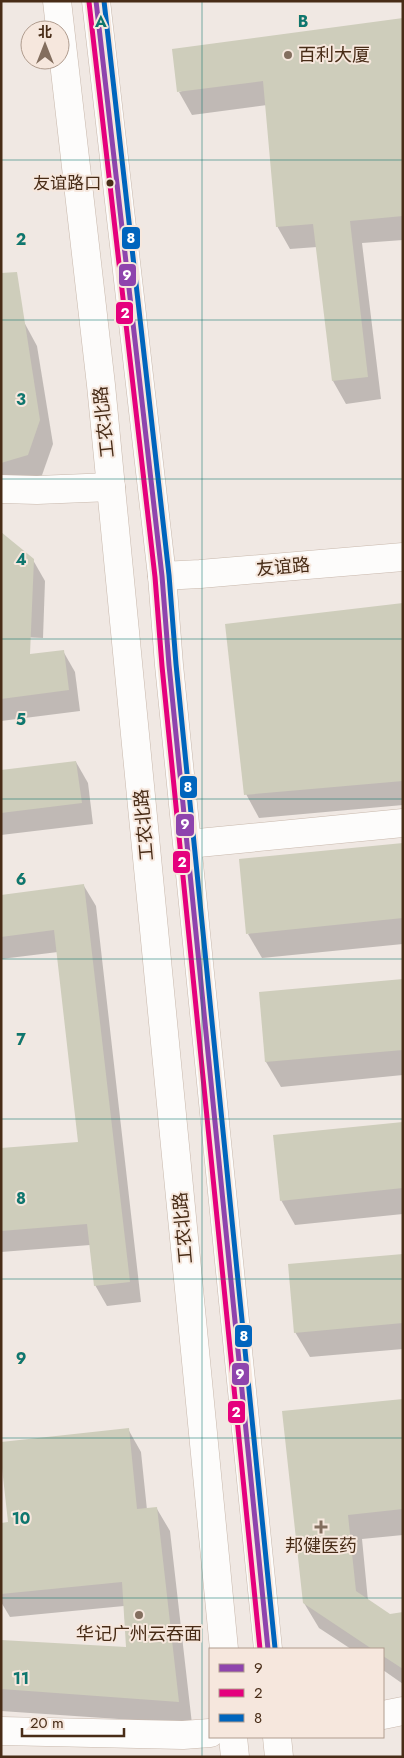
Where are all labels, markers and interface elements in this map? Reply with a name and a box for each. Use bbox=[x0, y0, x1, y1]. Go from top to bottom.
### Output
text: A bbox=[94, 10, 107, 33]
text: B bbox=[298, 10, 308, 33]
north arrow bbox=[20, 20, 70, 70]
text: 北 bbox=[38, 22, 52, 42]
place label: 百利大厦 bbox=[298, 42, 370, 68]
marker: 百利大厦 bbox=[282, 49, 294, 61]
place label: 友谊路口 bbox=[33, 171, 101, 195]
marker: 友谊路口 bbox=[105, 178, 115, 188]
line badge: 8 bbox=[121, 226, 141, 250]
text: 2 bbox=[16, 228, 26, 251]
text: 8 bbox=[127, 228, 136, 248]
line badge: 9 bbox=[118, 263, 137, 287]
text: 9 bbox=[122, 265, 132, 285]
line badge: 2 bbox=[115, 301, 134, 325]
text: 2 bbox=[120, 303, 130, 323]
street label: 工农北路 bbox=[87, 385, 121, 459]
text: 3 bbox=[16, 388, 26, 411]
text: 4 bbox=[15, 548, 27, 571]
street label: 友谊路 bbox=[255, 552, 311, 582]
text: 5 bbox=[16, 708, 26, 731]
line badge: 8 bbox=[179, 775, 198, 799]
text: 8 bbox=[184, 777, 193, 797]
street label: 工农北路 bbox=[128, 788, 160, 862]
line badge: 9 bbox=[175, 813, 195, 837]
text: 9 bbox=[180, 814, 190, 834]
line badge: 2 bbox=[172, 850, 191, 874]
text: 2 bbox=[177, 852, 187, 872]
text: 6 bbox=[16, 868, 26, 891]
text: 7 bbox=[16, 1028, 26, 1051]
text: 8 bbox=[16, 1187, 26, 1210]
street label: 工农北路 bbox=[167, 1191, 199, 1265]
line badge: 8 bbox=[234, 1324, 253, 1348]
text: 8 bbox=[240, 1326, 249, 1346]
text: 9 bbox=[16, 1347, 26, 1370]
line badge: 9 bbox=[231, 1362, 250, 1386]
text: 9 bbox=[235, 1364, 245, 1384]
line badge: 2 bbox=[227, 1400, 246, 1424]
text: 2 bbox=[231, 1402, 241, 1422]
text: 10 bbox=[12, 1507, 30, 1530]
marker: 邦健医药 bbox=[315, 1521, 327, 1533]
place label: 邦健医药 bbox=[285, 1533, 357, 1559]
marker: 华记广州云吞面 bbox=[133, 1609, 145, 1621]
place label: 华记广州云吞面 bbox=[76, 1621, 202, 1647]
legend bbox=[209, 1648, 384, 1738]
text: 9 bbox=[254, 1657, 263, 1679]
text: 11 bbox=[13, 1667, 29, 1690]
text: 2 bbox=[254, 1682, 263, 1704]
scale bar bbox=[22, 1706, 125, 1738]
text: 8 bbox=[254, 1707, 262, 1729]
text: 20 m bbox=[30, 1712, 64, 1734]

